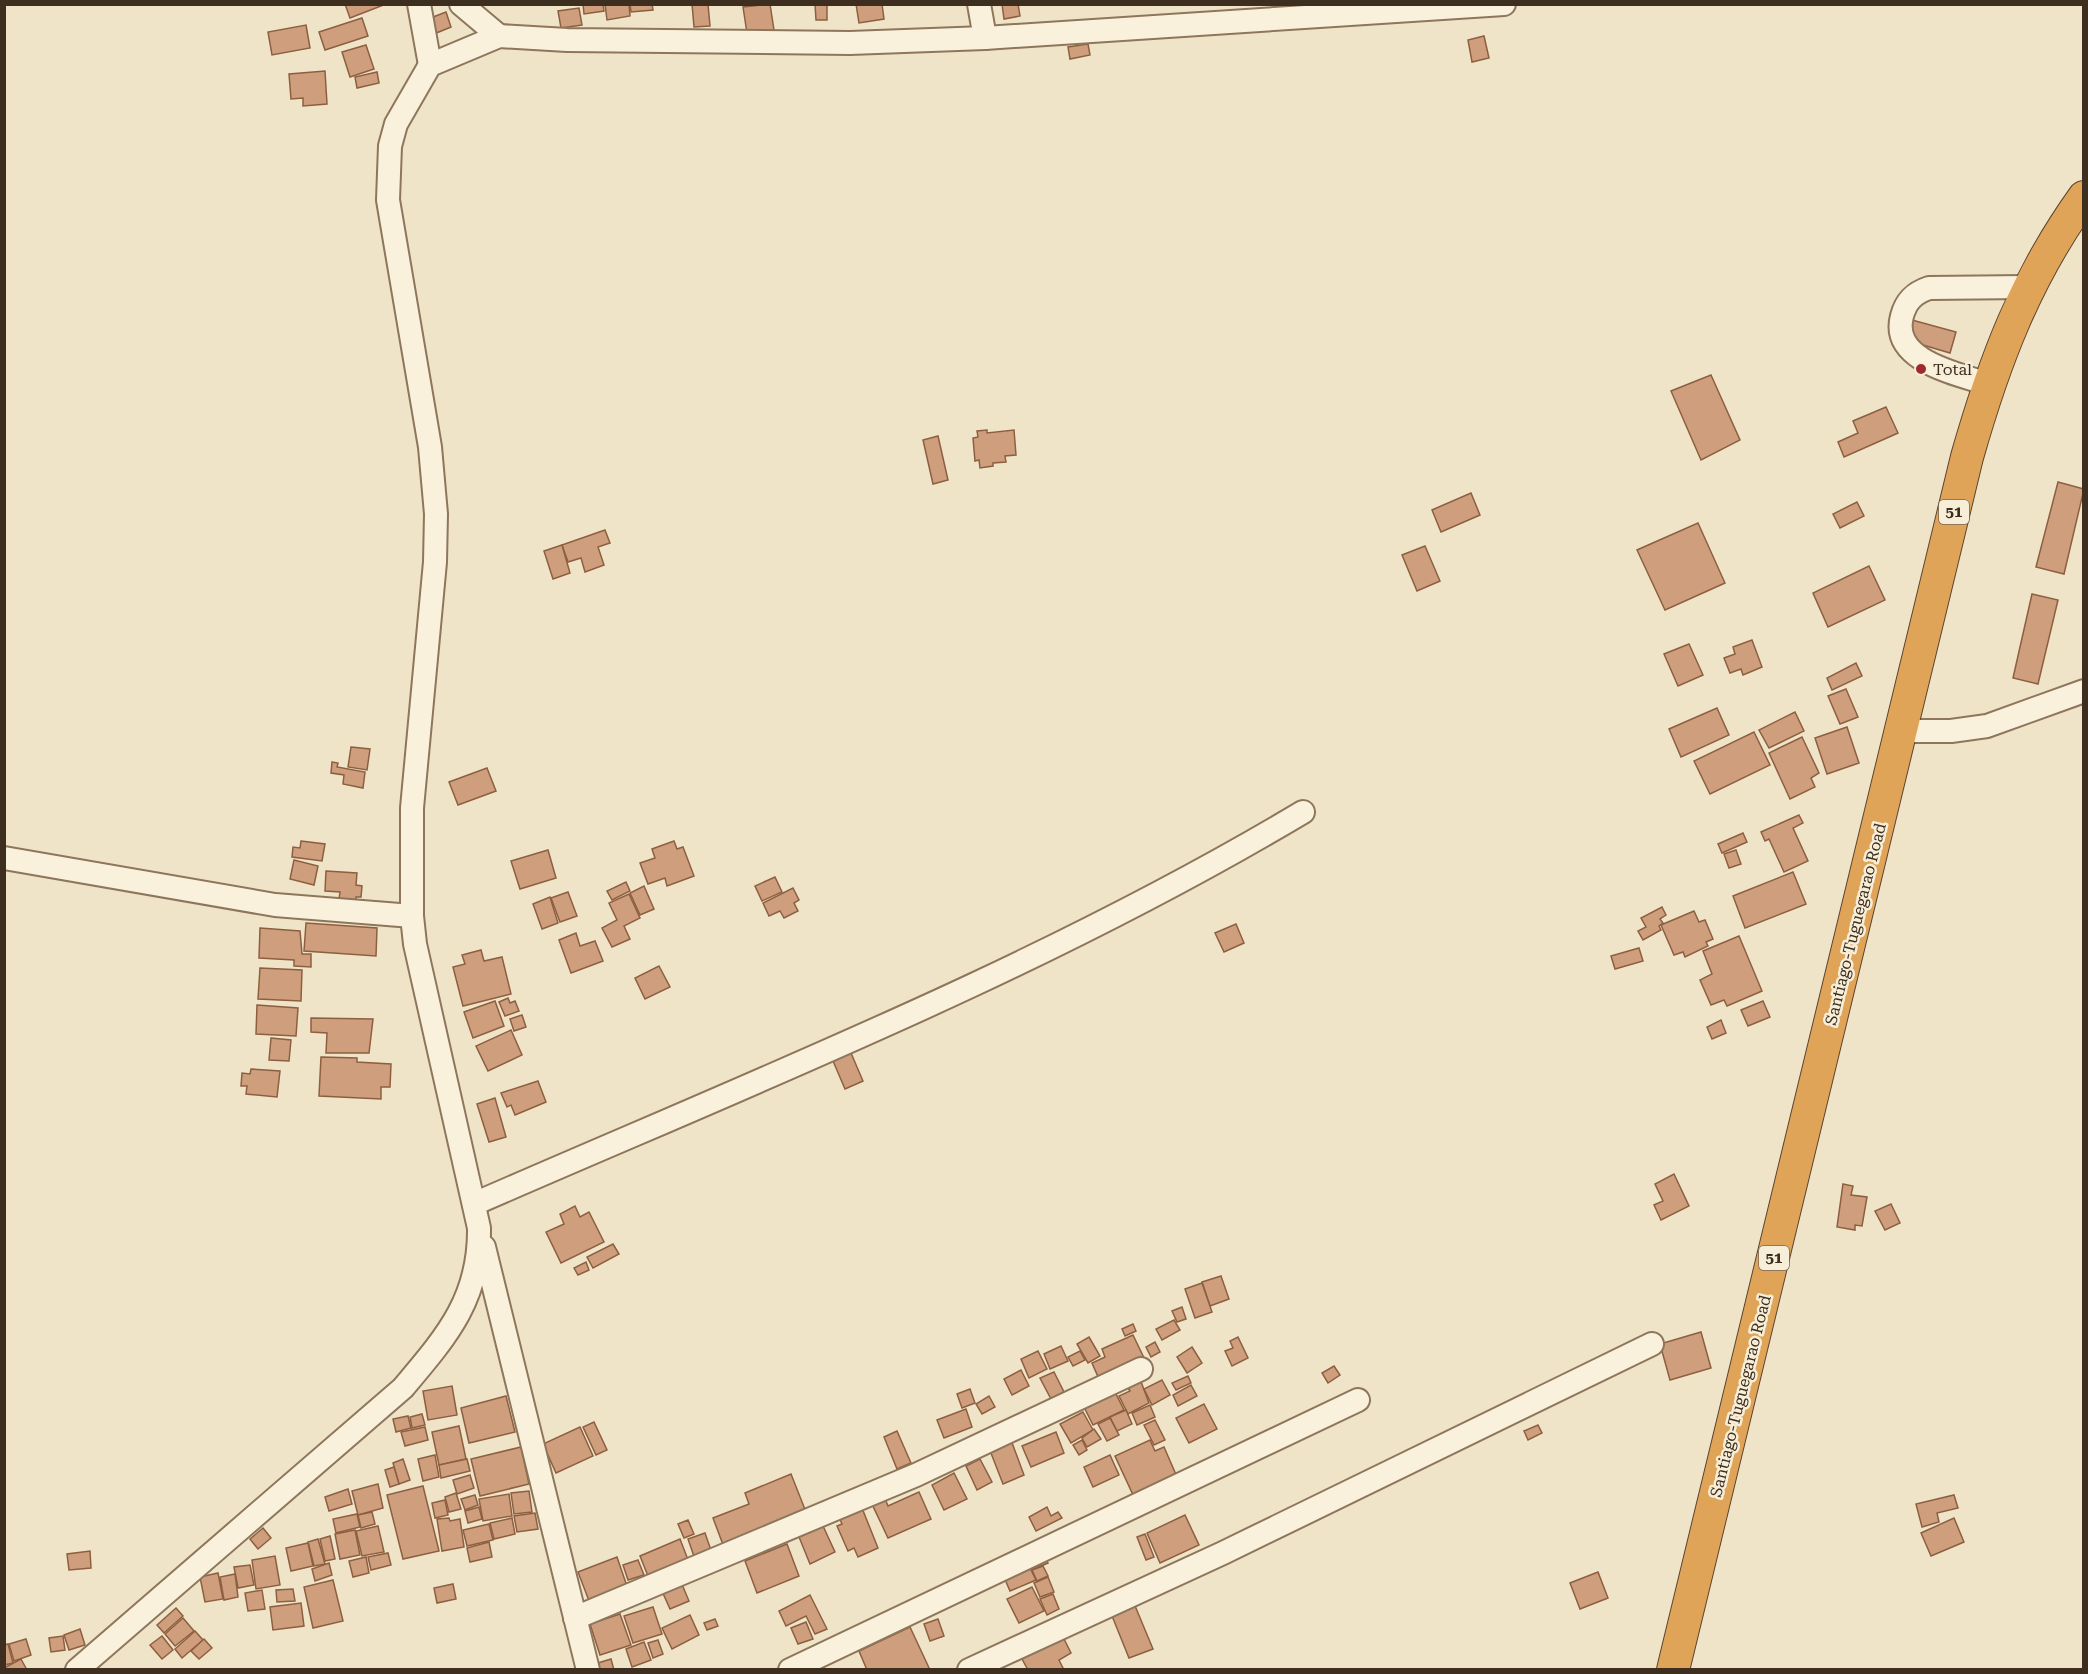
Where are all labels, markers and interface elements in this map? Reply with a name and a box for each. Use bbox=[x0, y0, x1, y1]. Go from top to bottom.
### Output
place label: Total bbox=[1933, 360, 1972, 379]
marker: Total bbox=[1914, 362, 1928, 376]
road number: 51 bbox=[1939, 500, 1969, 524]
street label: Santiago-Tuguegarao Road bbox=[1821, 821, 1890, 1027]
road number: 51 bbox=[1759, 1246, 1789, 1270]
street label: Santiago-Tuguegarao Road bbox=[1706, 1293, 1775, 1499]

